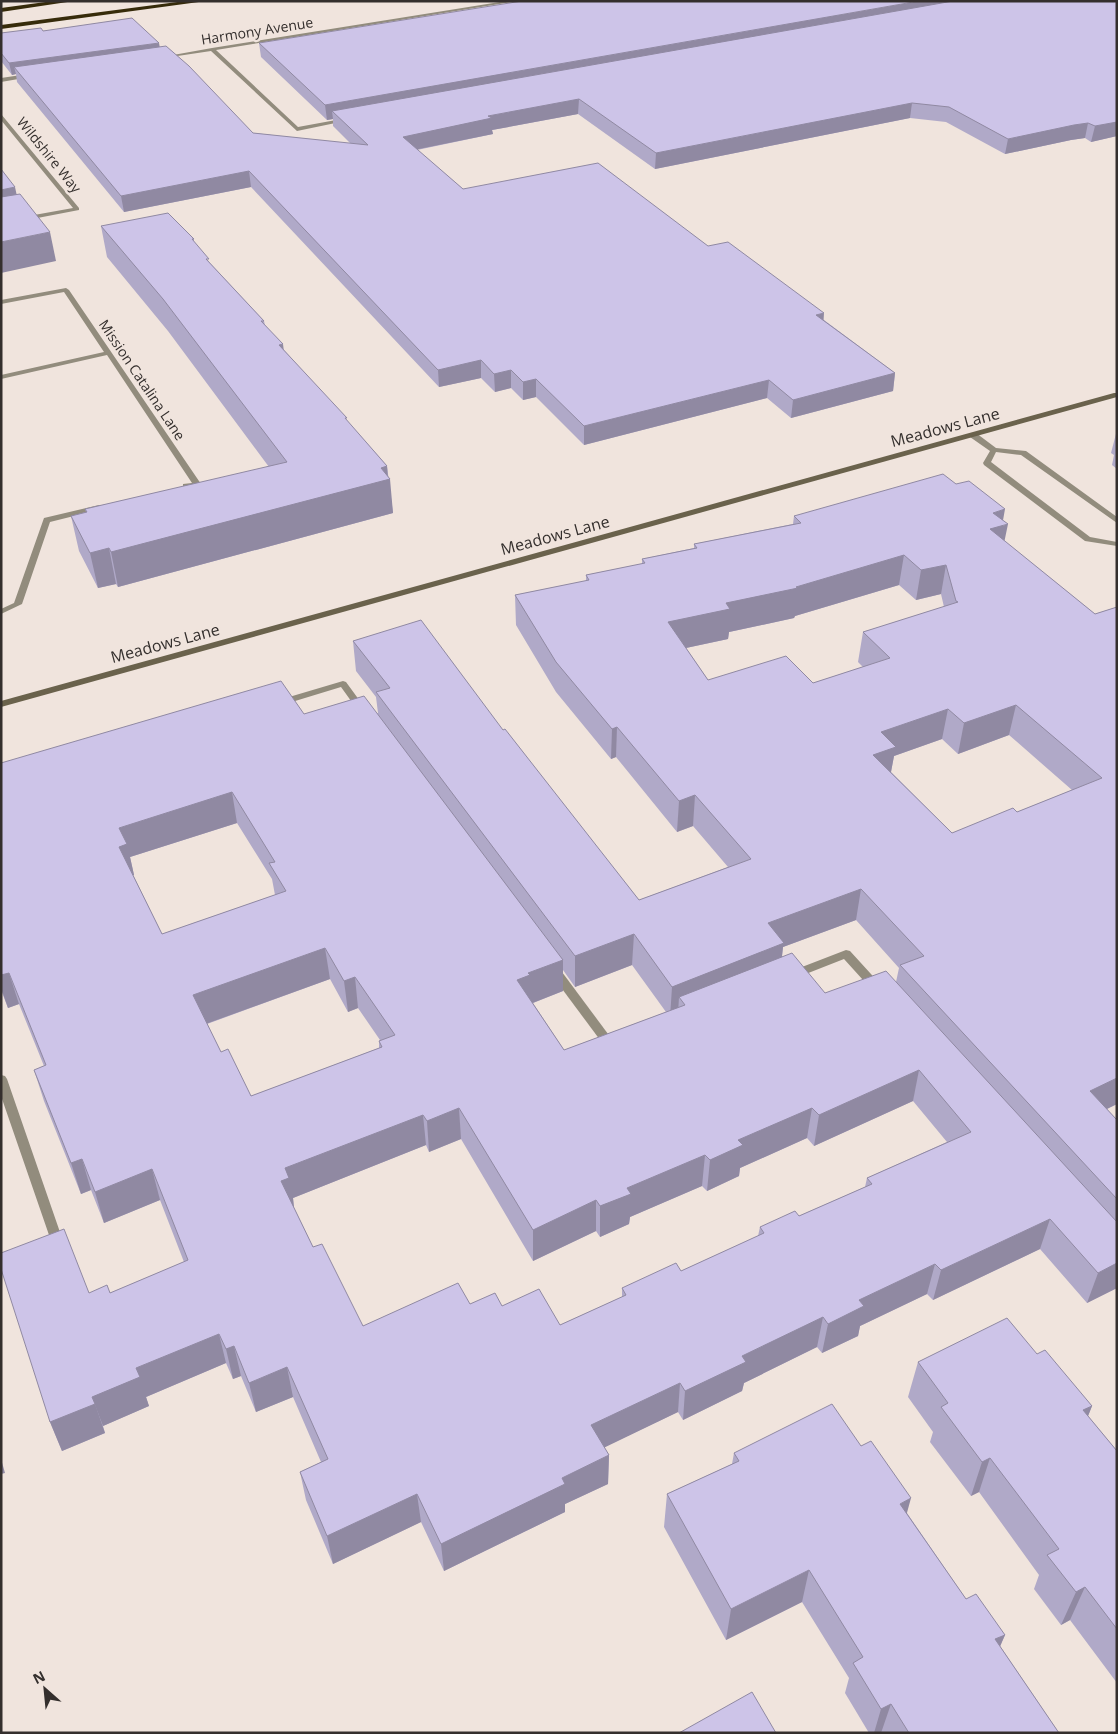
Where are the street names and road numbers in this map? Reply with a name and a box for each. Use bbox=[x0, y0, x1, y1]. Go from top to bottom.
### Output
street label: Harmony Avenue bbox=[200, 12, 314, 49]
street label: Wildshire Way bbox=[13, 113, 86, 197]
street label: Mission Catalina Lane bbox=[95, 316, 190, 444]
street label: Meadows Lane bbox=[888, 402, 1002, 452]
street label: Meadows Lane bbox=[498, 510, 612, 560]
street label: Meadows Lane bbox=[108, 618, 222, 668]

